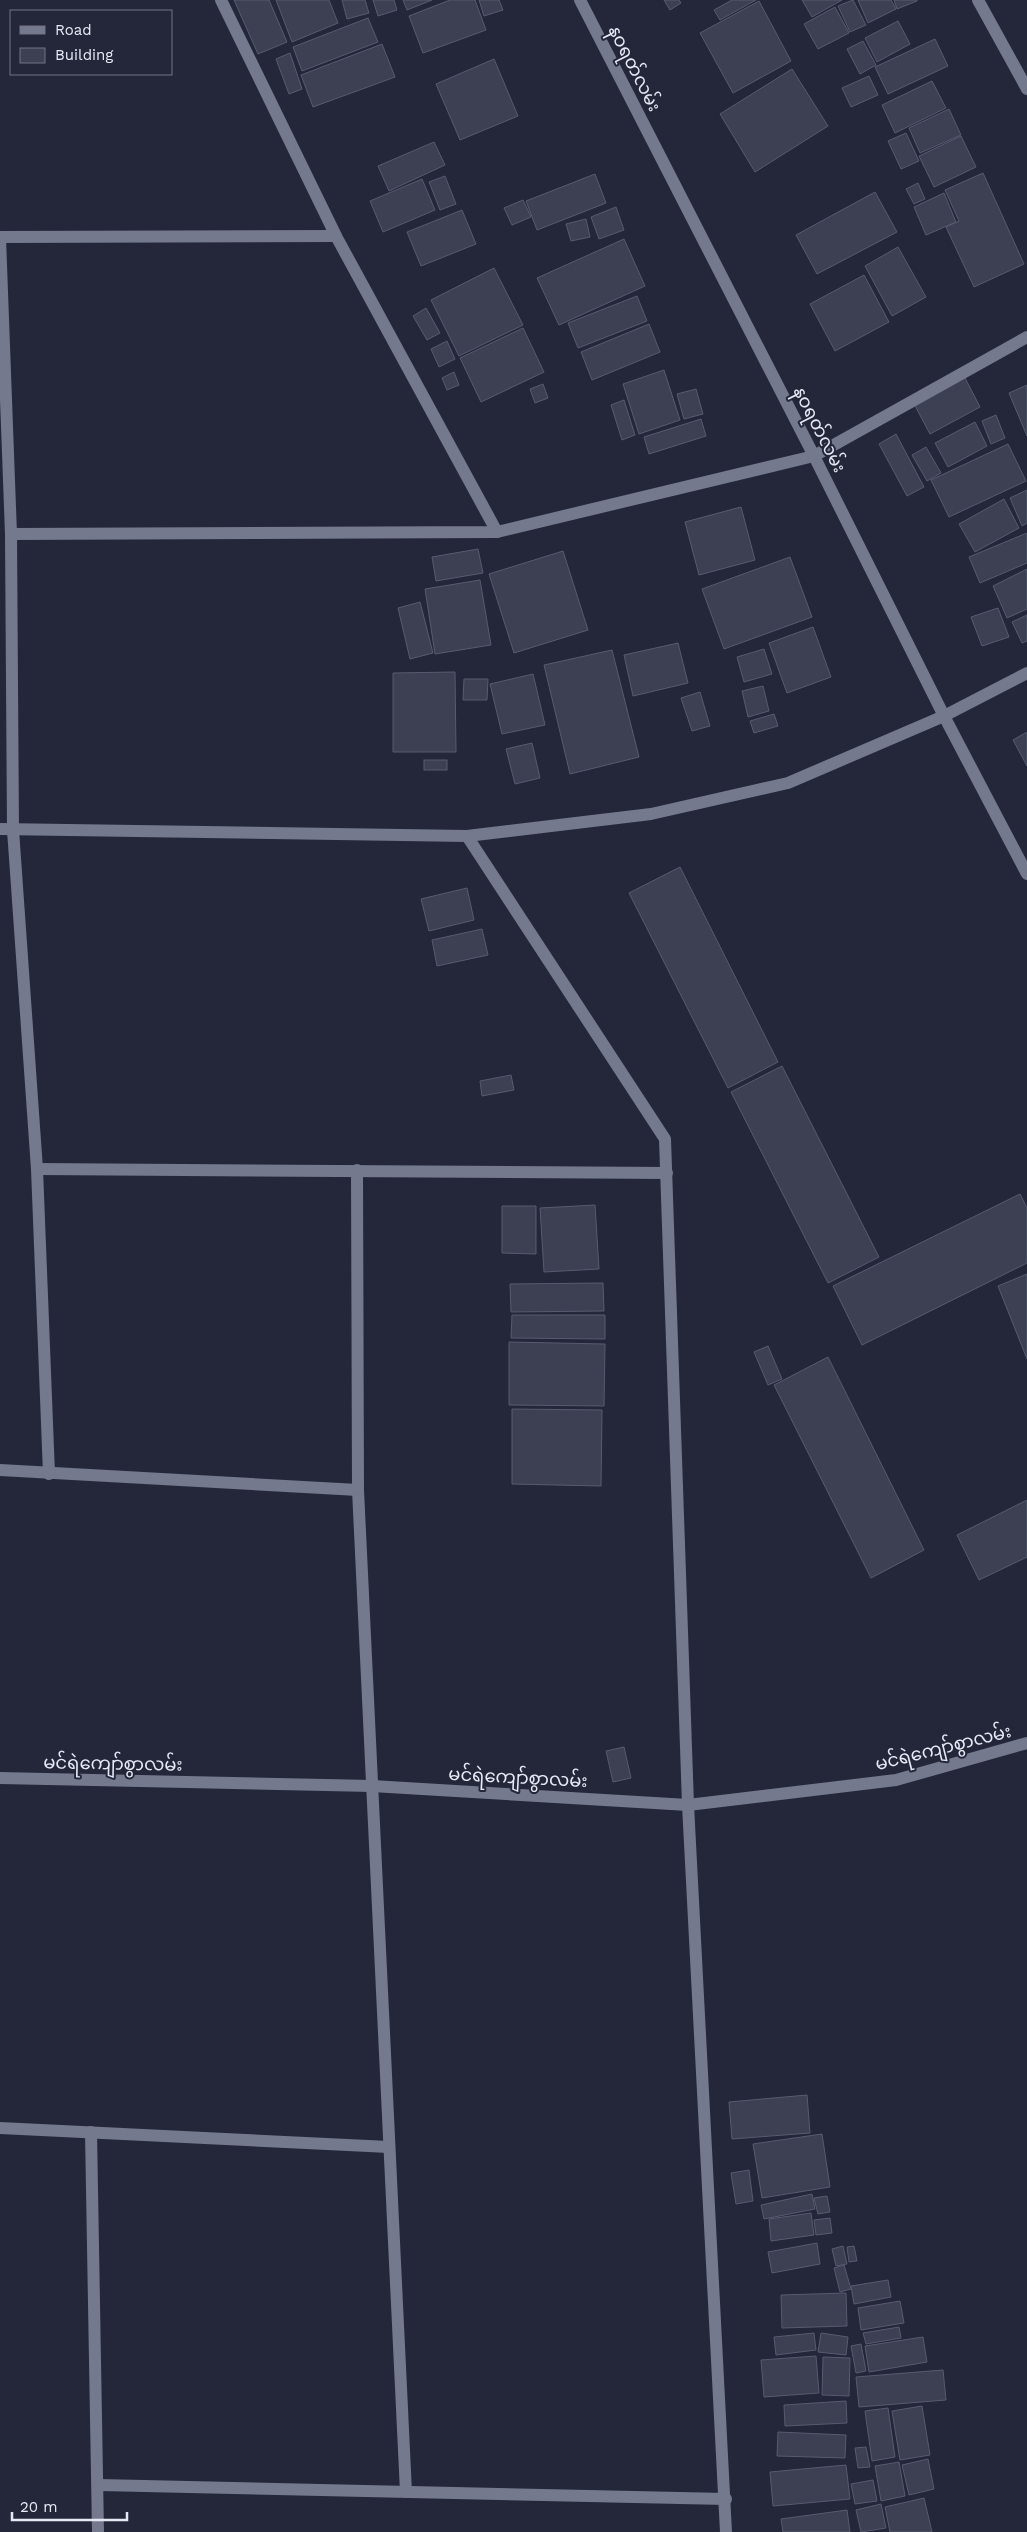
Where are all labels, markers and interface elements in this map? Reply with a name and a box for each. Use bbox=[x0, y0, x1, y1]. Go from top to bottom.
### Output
legend bbox=[10, 10, 172, 75]
text: Road bbox=[55, 21, 92, 39]
street label: နဝရတ်လမ်း bbox=[600, 21, 667, 117]
text: Building bbox=[55, 46, 113, 64]
street label: နဝရတ်လမ်း bbox=[785, 382, 852, 478]
street label: မင်ရဲကျော်စွာလမ်း bbox=[872, 1718, 1014, 1779]
street label: မင်ရဲကျော်စွာလမ်း bbox=[43, 1749, 183, 1780]
street label: မင်ရဲကျော်စွာလမ်း bbox=[448, 1761, 588, 1796]
scale bar bbox=[12, 2490, 128, 2522]
text: 20 m bbox=[20, 2498, 58, 2516]

